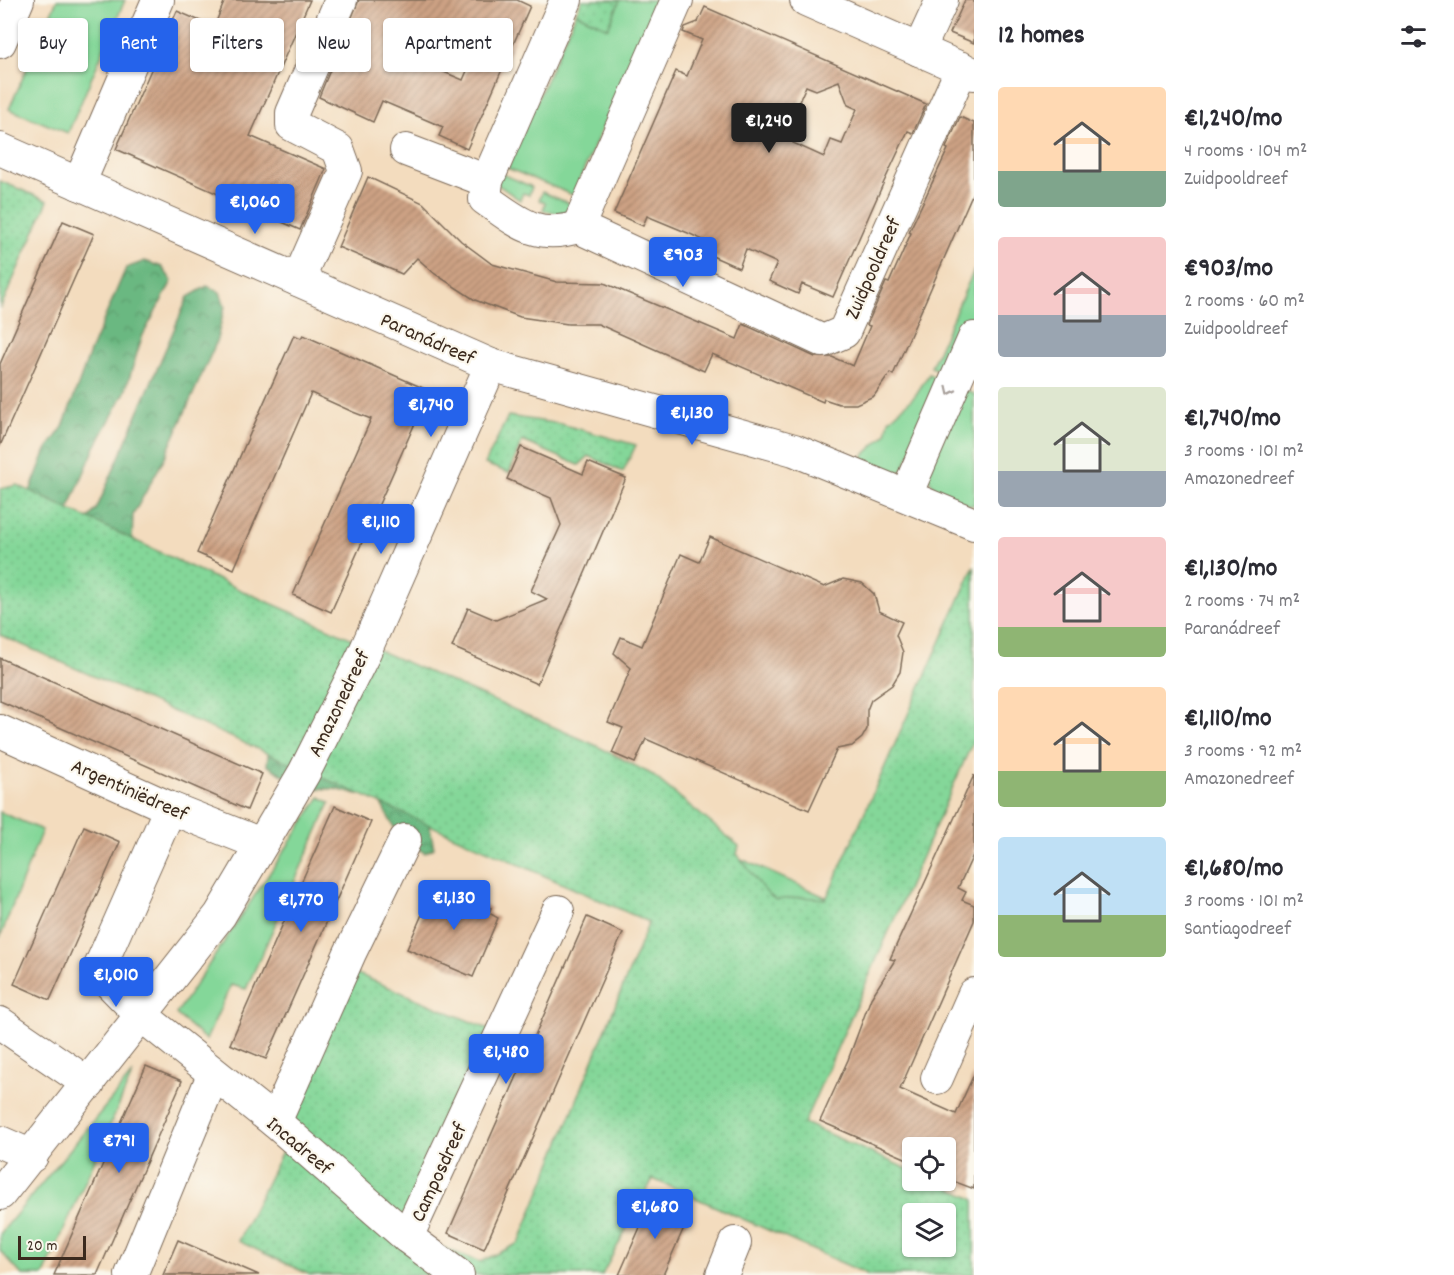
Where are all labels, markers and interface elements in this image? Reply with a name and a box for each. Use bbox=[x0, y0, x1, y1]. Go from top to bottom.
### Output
chip: Buy bbox=[18, 18, 88, 72]
chip: Rent bbox=[100, 18, 178, 72]
chip: Filters bbox=[190, 18, 284, 72]
chip: New bbox=[296, 18, 371, 72]
chip: Apartment bbox=[383, 18, 513, 72]
text: 12 homes bbox=[998, 18, 1085, 55]
icon: filters bbox=[1397, 20, 1430, 53]
text: €1,240/mo bbox=[1184, 101, 1282, 138]
pin: €1,240 bbox=[720, 103, 818, 154]
text: €1,240 bbox=[745, 108, 793, 136]
icon: home bbox=[1046, 111, 1118, 183]
text: 4 rooms · 104 m² bbox=[1184, 138, 1307, 166]
text: Zuidpooldreef bbox=[1184, 166, 1288, 194]
pin: €1,060 bbox=[206, 184, 304, 235]
text: €1,060 bbox=[230, 189, 280, 217]
street label: Zuidpooldreef bbox=[839, 213, 911, 325]
pin: €903 bbox=[647, 237, 719, 288]
text: €903 bbox=[663, 242, 703, 270]
text: €903/mo bbox=[1184, 251, 1273, 288]
icon: home bbox=[1046, 261, 1118, 333]
text: 2 rooms · 60 m² bbox=[1184, 288, 1305, 316]
street label: Paranádreef bbox=[375, 307, 479, 375]
text: Zuidpooldreef bbox=[1184, 316, 1288, 344]
one-way arrow bbox=[945, 385, 957, 396]
pin: €1,740 bbox=[382, 387, 480, 438]
text: €1,740 bbox=[408, 392, 454, 420]
pin: €1,130 bbox=[643, 395, 741, 446]
text: €1,130 bbox=[670, 400, 714, 428]
text: €1,740/mo bbox=[1184, 401, 1281, 438]
icon: home bbox=[1046, 411, 1118, 483]
text: 3 rooms · 101 m² bbox=[1184, 438, 1304, 466]
text: Amazonedreef bbox=[1184, 466, 1294, 494]
pin: €1,110 bbox=[332, 504, 430, 555]
text: €1,110 bbox=[362, 509, 401, 537]
text: €1,130/mo bbox=[1184, 551, 1277, 588]
icon: home bbox=[1046, 561, 1118, 633]
text: 2 rooms · 74 m² bbox=[1184, 588, 1300, 616]
text: Paranádreef bbox=[1184, 616, 1280, 644]
street label: Amazonedreef bbox=[302, 645, 380, 763]
text: €1,110/mo bbox=[1184, 701, 1272, 738]
icon: home bbox=[1046, 711, 1118, 783]
text: 3 rooms · 92 m² bbox=[1184, 738, 1302, 766]
street label: Argentiniëdreef bbox=[66, 753, 193, 831]
text: Amazonedreef bbox=[1184, 766, 1294, 794]
text: €1,680/mo bbox=[1184, 851, 1283, 888]
icon: home bbox=[1046, 861, 1118, 933]
pin: €1,130 bbox=[405, 880, 503, 931]
pin: €1,770 bbox=[252, 882, 350, 933]
text: €1,130 bbox=[432, 885, 476, 913]
text: €1,770 bbox=[278, 887, 324, 915]
text: 3 rooms · 101 m² bbox=[1184, 888, 1304, 916]
text: Santiagodreef bbox=[1184, 916, 1291, 944]
pin: €1,010 bbox=[67, 957, 165, 1008]
text: €1,010 bbox=[93, 962, 139, 990]
pin: €1,480 bbox=[457, 1034, 555, 1085]
text: €1,480 bbox=[483, 1039, 529, 1067]
street label: Incadreef bbox=[259, 1111, 338, 1184]
street label: Camposdreef bbox=[405, 1118, 477, 1228]
pin: €791 bbox=[83, 1123, 155, 1174]
text: €791 bbox=[103, 1128, 135, 1156]
map controls bbox=[902, 1137, 956, 1257]
button: locate bbox=[902, 1137, 956, 1191]
pin: €1,680 bbox=[606, 1189, 704, 1240]
text: €1,680 bbox=[631, 1194, 679, 1222]
button: layers bbox=[902, 1203, 956, 1257]
scale bar bbox=[18, 1233, 86, 1260]
text: 20 m bbox=[27, 1235, 57, 1258]

